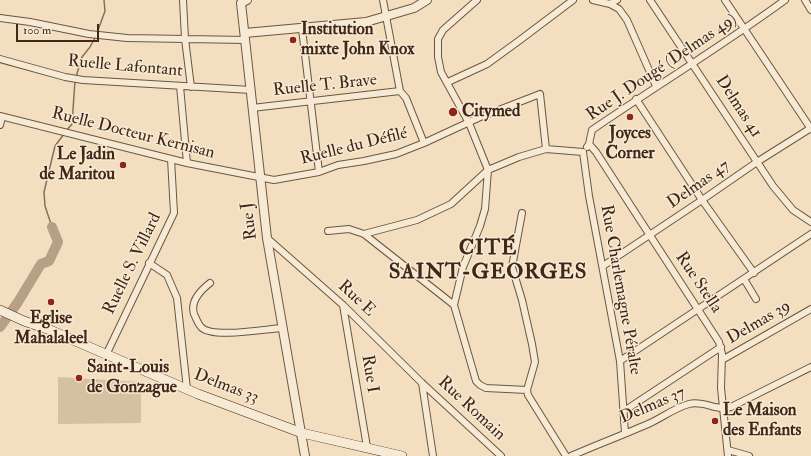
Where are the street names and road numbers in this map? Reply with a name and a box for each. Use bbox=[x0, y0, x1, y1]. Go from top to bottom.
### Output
street label: Rue J. Dougé (Delmas 49) bbox=[583, 10, 741, 126]
street label: Ruelle Lafontant bbox=[67, 52, 183, 82]
street label: Ruelle T. Brave bbox=[272, 70, 378, 102]
street label: Delmas 41 bbox=[710, 72, 766, 142]
street label: Ruelle Docteur Kernisan bbox=[49, 104, 217, 164]
street label: Ruelle du Défilé bbox=[298, 124, 410, 170]
street label: Delmas 47 bbox=[664, 156, 734, 214]
street label: Rue J bbox=[238, 201, 262, 241]
street label: Rue Charlemagne Péralte bbox=[595, 203, 645, 377]
street label: Ruelle S. Villard bbox=[100, 210, 166, 318]
street label: Rue Stella bbox=[670, 249, 726, 317]
street label: Rue E bbox=[333, 277, 379, 321]
street label: Delmas 39 bbox=[724, 297, 794, 349]
street label: Rue I bbox=[356, 353, 382, 395]
street label: Delmas 33 bbox=[191, 365, 261, 409]
street label: Rue Romain bbox=[433, 373, 509, 445]
street label: Delmas 37 bbox=[617, 383, 689, 429]

